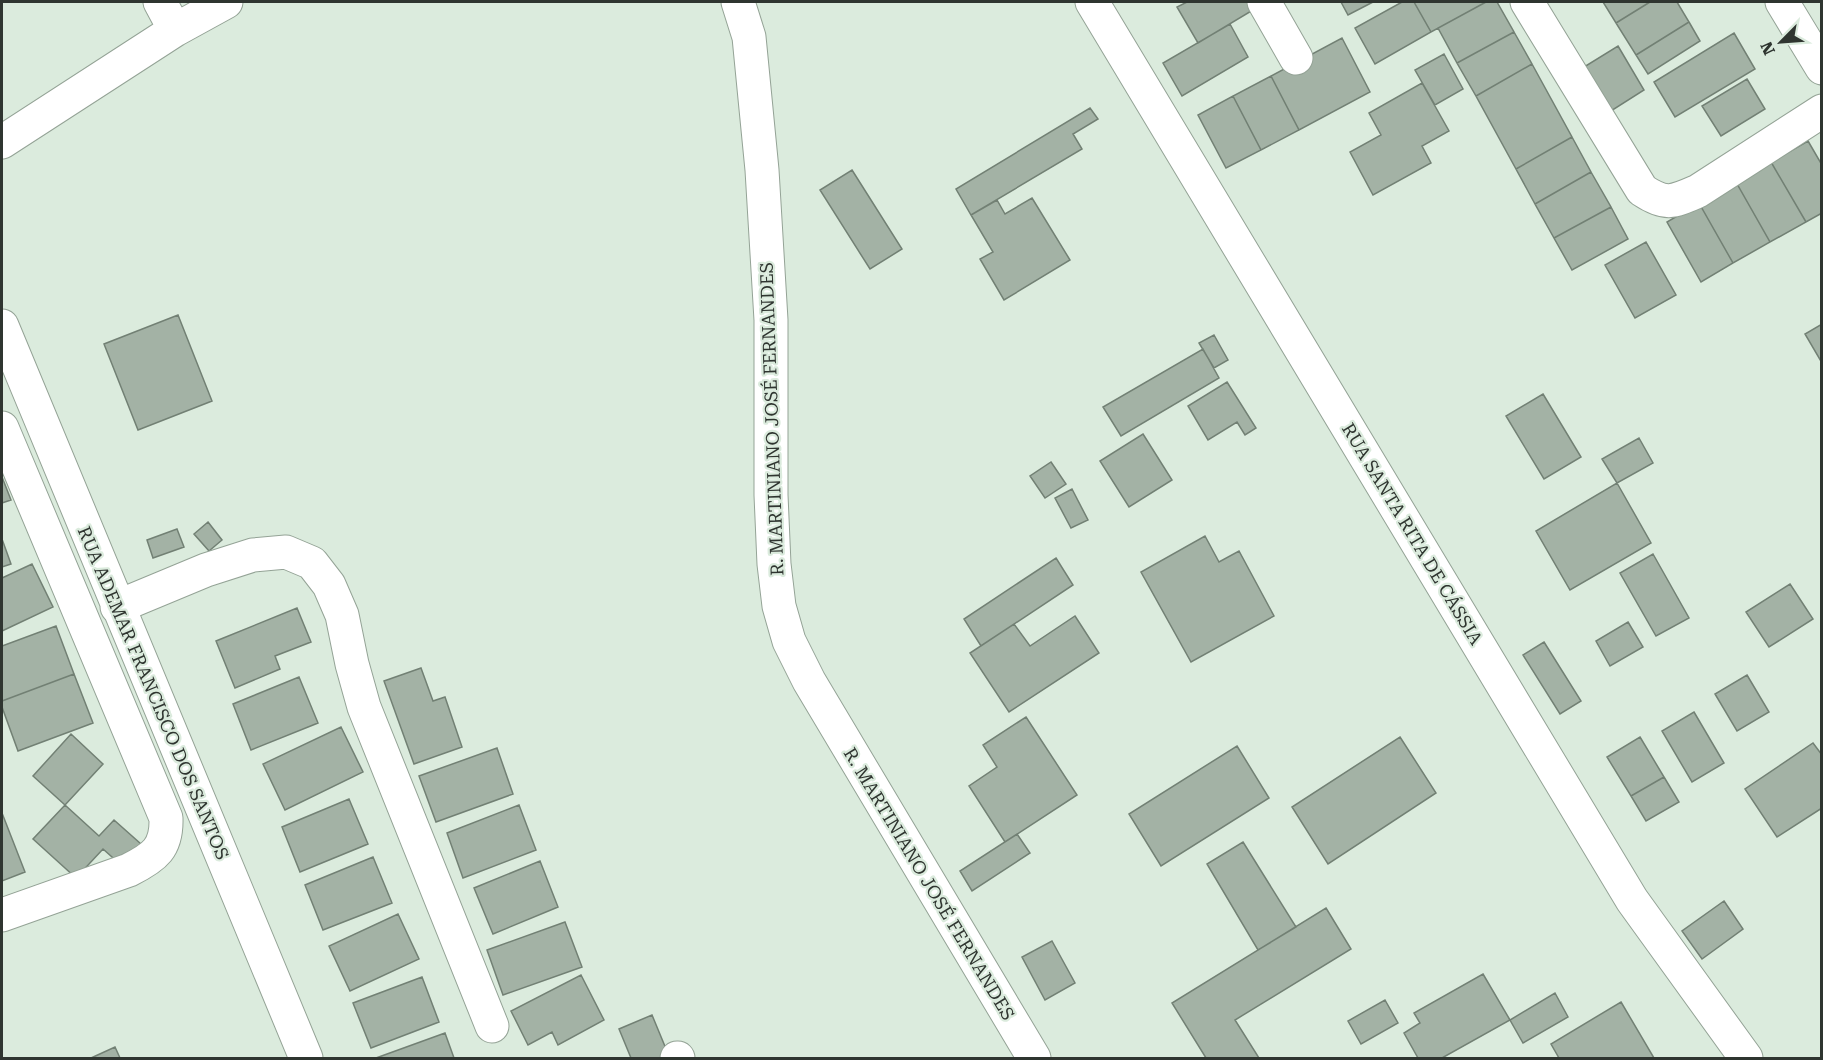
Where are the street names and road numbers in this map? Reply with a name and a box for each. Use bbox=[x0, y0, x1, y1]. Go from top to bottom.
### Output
street label: R. MARTINIANO JOSÉ FERNANDES bbox=[756, 262, 787, 576]
street label: RUA SANTA RITA DE CÁSSIA bbox=[1338, 419, 1487, 649]
street label: RUA ADEMAR FRANCISCO DOS SANTOS bbox=[73, 523, 233, 863]
street label: R. MARTINIANO JOSÉ FERNANDES bbox=[840, 744, 1019, 1024]

